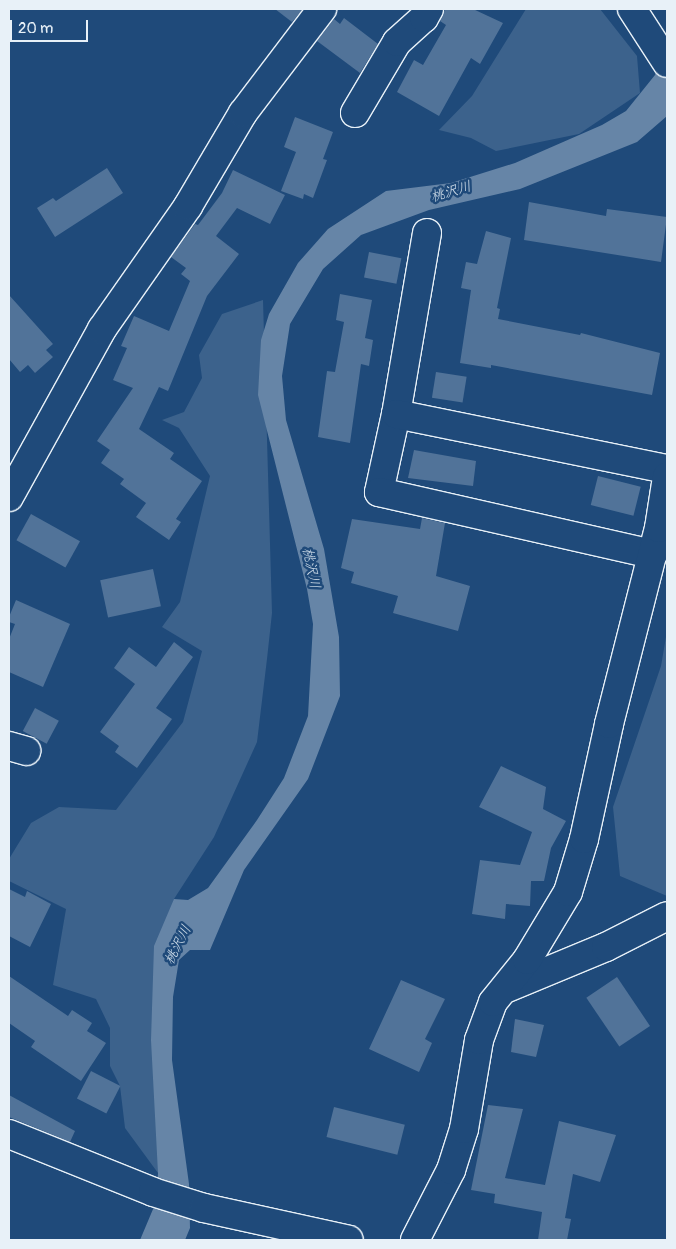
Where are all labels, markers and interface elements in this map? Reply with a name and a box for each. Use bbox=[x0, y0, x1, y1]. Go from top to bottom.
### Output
scale bar bbox=[12, 10, 90, 42]
text: 20 m bbox=[18, 19, 53, 38]
water label: 桃沢川 bbox=[428, 178, 474, 206]
water label: 桃沢川 bbox=[299, 546, 323, 590]
water label: 桃沢川 bbox=[161, 922, 195, 968]

